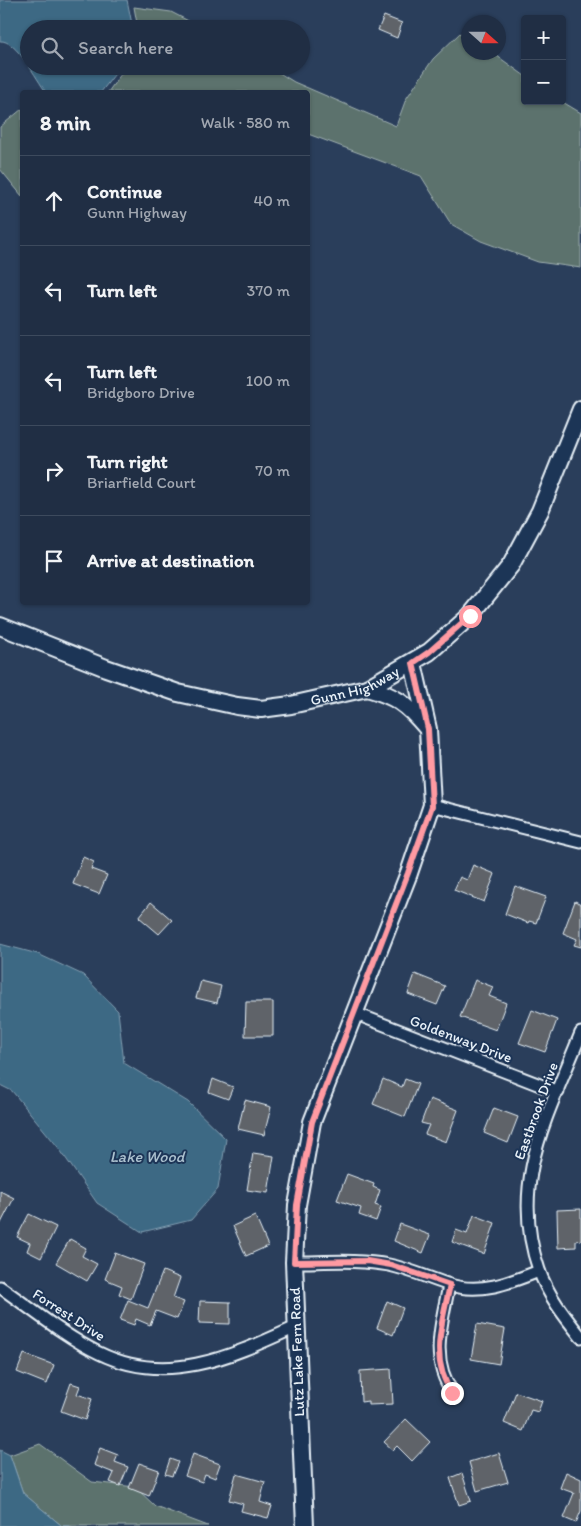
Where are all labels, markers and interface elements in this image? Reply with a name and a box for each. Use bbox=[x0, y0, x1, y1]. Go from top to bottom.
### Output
north arrow bbox=[461, 15, 506, 60]
map controls bbox=[521, 15, 566, 105]
button: + bbox=[521, 15, 566, 60]
search box bbox=[20, 20, 310, 75]
icon: search bbox=[38, 34, 66, 62]
text: Search here bbox=[78, 36, 173, 59]
button: − bbox=[521, 60, 566, 105]
text: 8 min bbox=[40, 110, 90, 135]
text: Walk · 580 m bbox=[201, 113, 290, 132]
text: Continue bbox=[87, 180, 162, 203]
icon: ahead bbox=[40, 187, 68, 215]
text: 40 m bbox=[253, 191, 290, 210]
text: Gunn Highway bbox=[87, 203, 187, 222]
icon: left bbox=[40, 277, 68, 305]
text: Turn left bbox=[87, 279, 157, 302]
text: 370 m bbox=[246, 281, 290, 300]
text: Turn left bbox=[87, 360, 157, 383]
icon: left bbox=[40, 367, 68, 395]
text: 100 m bbox=[246, 371, 290, 390]
text: Bridgboro Drive bbox=[87, 383, 195, 402]
text: Turn right bbox=[87, 450, 168, 473]
icon: right bbox=[40, 457, 68, 485]
text: 70 m bbox=[255, 461, 290, 480]
text: Briarfield Court bbox=[87, 473, 196, 492]
icon: arrive bbox=[40, 547, 68, 575]
text: Arrive at destination bbox=[87, 549, 254, 572]
route start bbox=[459, 605, 482, 628]
street label: Gunn Highway bbox=[309, 662, 403, 709]
street label: Goldenway Drive bbox=[407, 1011, 515, 1067]
street label: Eastbrook Drive bbox=[510, 1060, 562, 1162]
water label: Lake Wood bbox=[110, 1147, 186, 1166]
street label: Forrest Drive bbox=[29, 1285, 109, 1345]
street label: Lutz Lake Fern Road bbox=[286, 1287, 308, 1417]
route end bbox=[441, 1382, 464, 1405]

